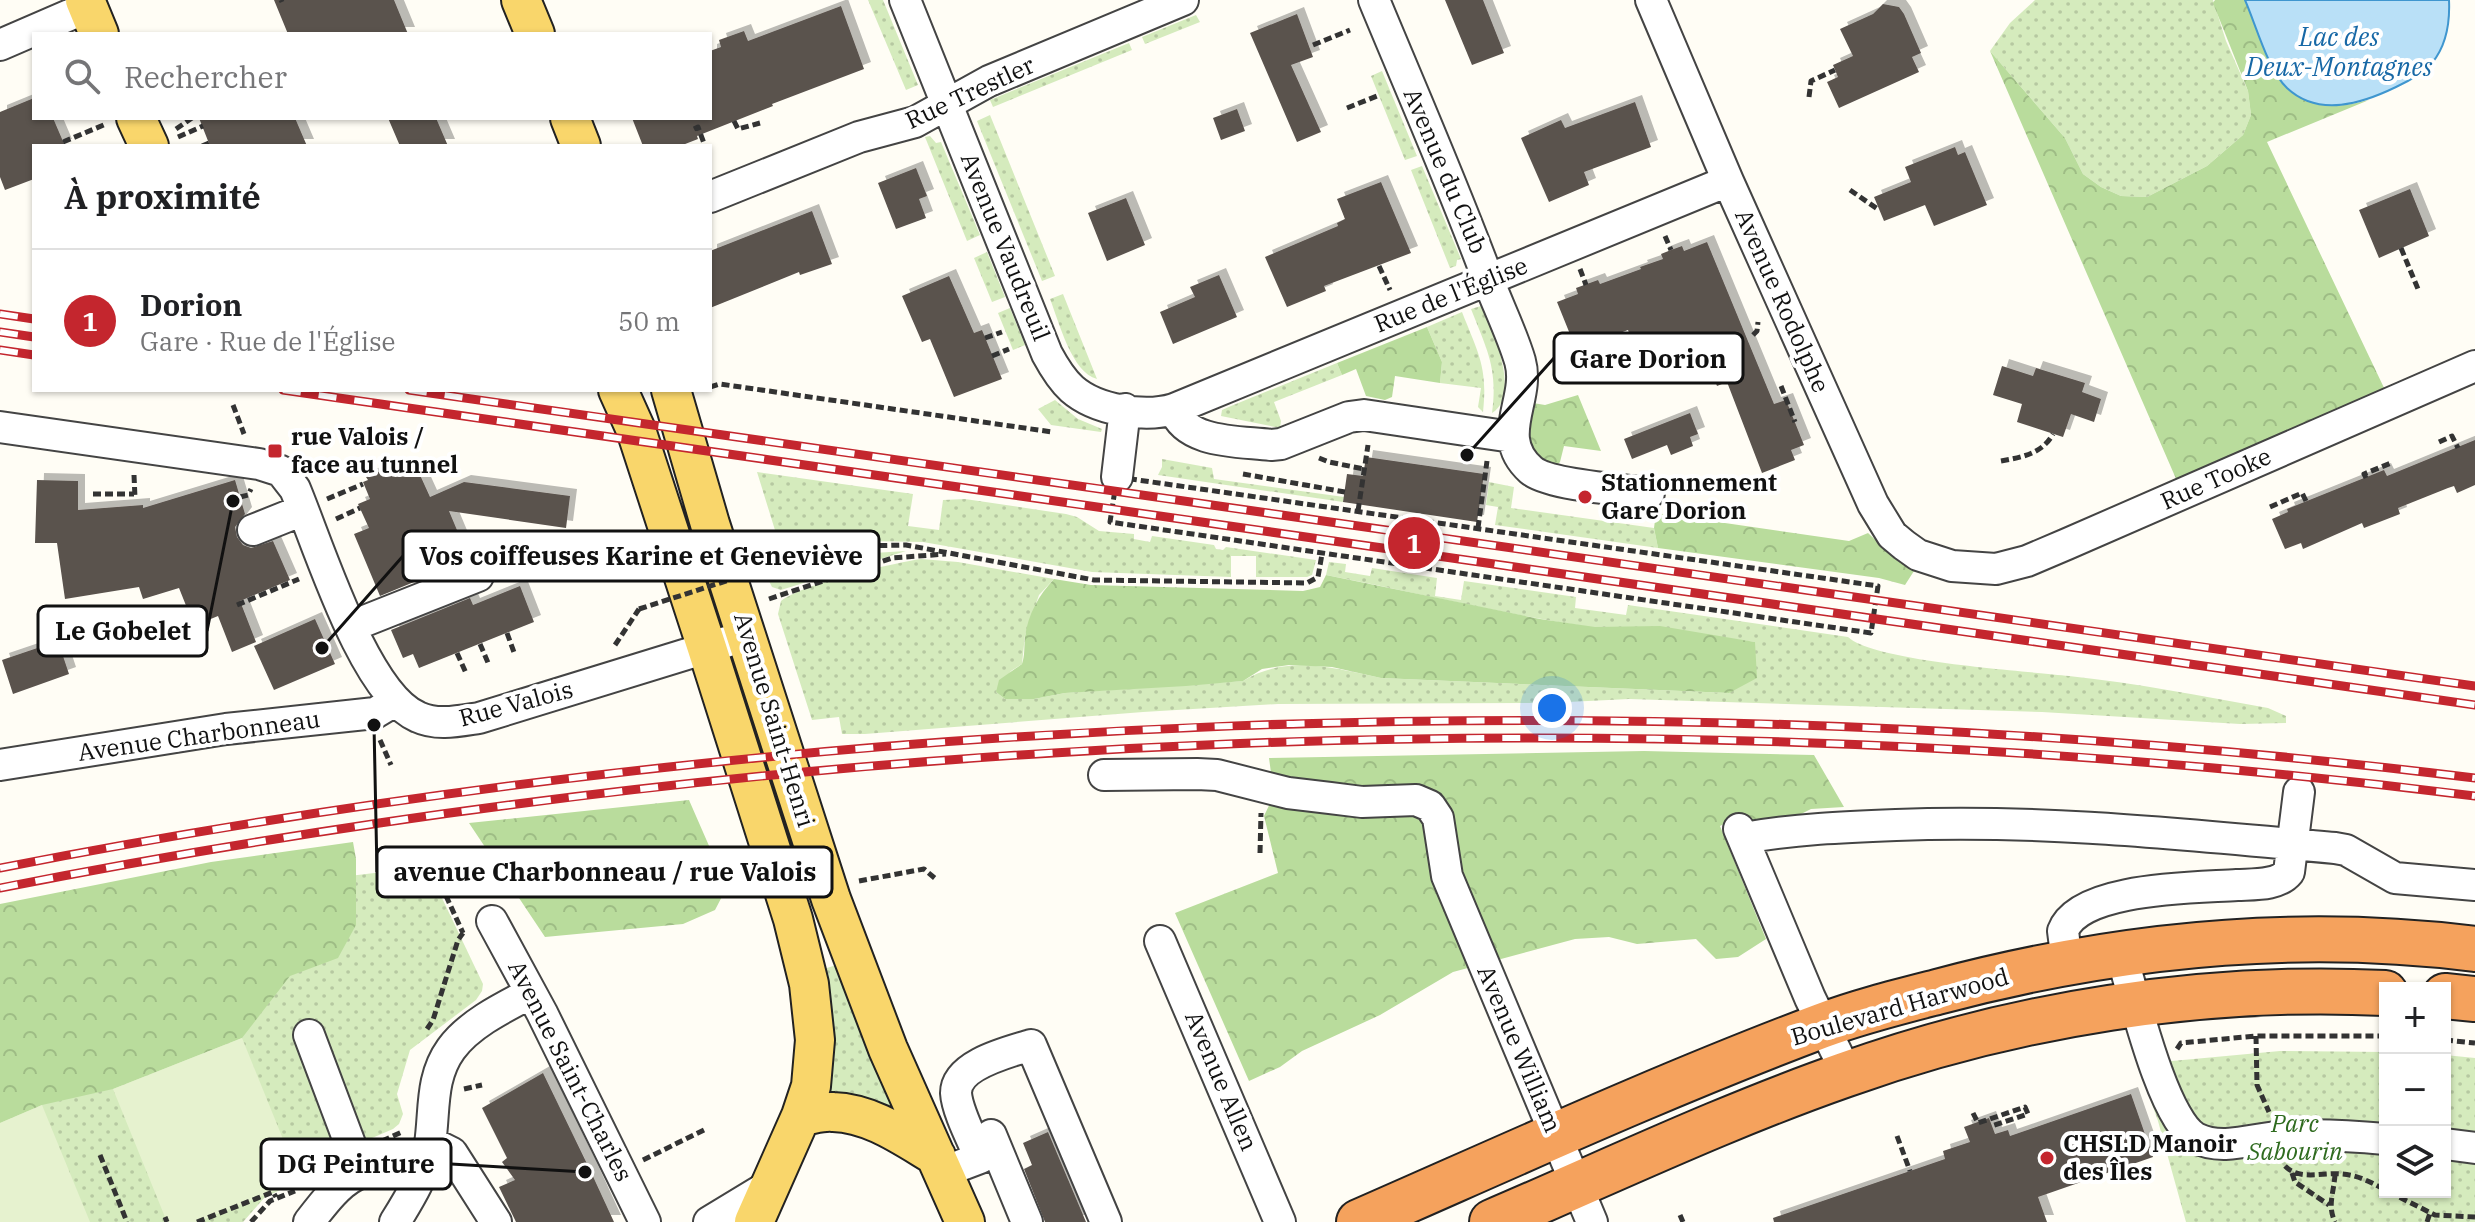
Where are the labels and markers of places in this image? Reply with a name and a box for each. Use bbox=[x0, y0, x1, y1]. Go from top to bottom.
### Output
callout: Gare Dorion bbox=[1554, 333, 1743, 383]
place label: rue Valois / face au tunnel bbox=[291, 420, 458, 480]
marker: rue Valois / face au tunnel bbox=[266, 442, 284, 460]
place label: Stationnement Gare Dorion bbox=[1601, 466, 1777, 526]
marker: Stationnement Gare Dorion bbox=[1576, 488, 1594, 506]
pin: 1 bbox=[1388, 513, 1440, 573]
callout: Vos coiffeuses Karine et Geneviève bbox=[403, 531, 879, 581]
callout: Le Gobelet bbox=[38, 606, 207, 656]
callout: avenue Charbonneau / rue Valois bbox=[377, 847, 832, 897]
place label: CHSLD Manoir des Îles bbox=[2063, 1127, 2237, 1187]
callout: DG Peinture bbox=[261, 1139, 451, 1189]
marker: CHSLD Manoir des Îles bbox=[2038, 1149, 2056, 1167]

